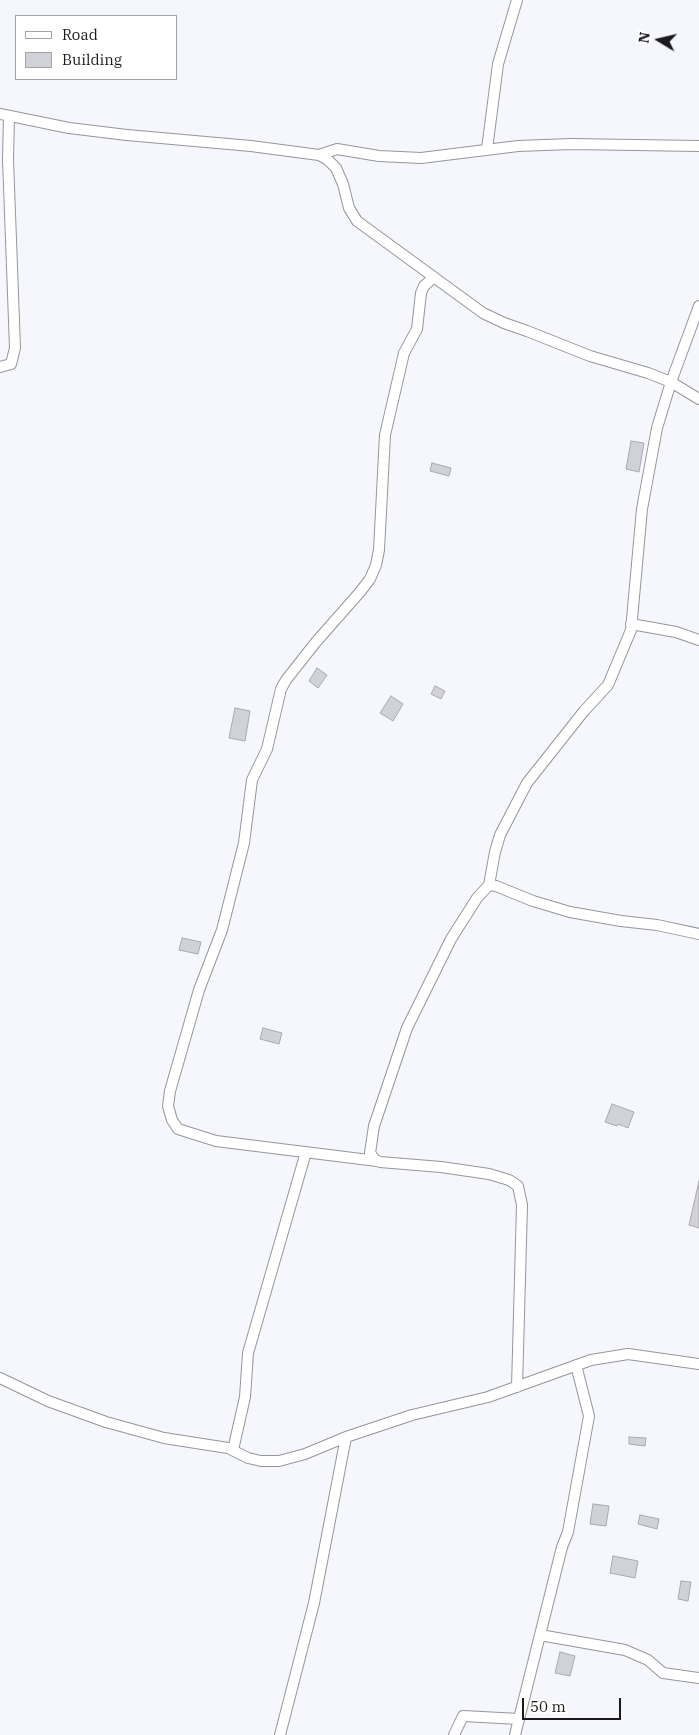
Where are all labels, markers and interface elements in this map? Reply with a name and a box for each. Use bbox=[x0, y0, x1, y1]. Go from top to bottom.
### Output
legend bbox=[15, 15, 178, 80]
north arrow bbox=[634, 15, 684, 65]
text: Road bbox=[62, 25, 98, 44]
text: N bbox=[634, 31, 654, 45]
text: Building bbox=[62, 50, 122, 69]
scale bar bbox=[524, 1688, 623, 1720]
text: 50 m bbox=[530, 1697, 566, 1716]

